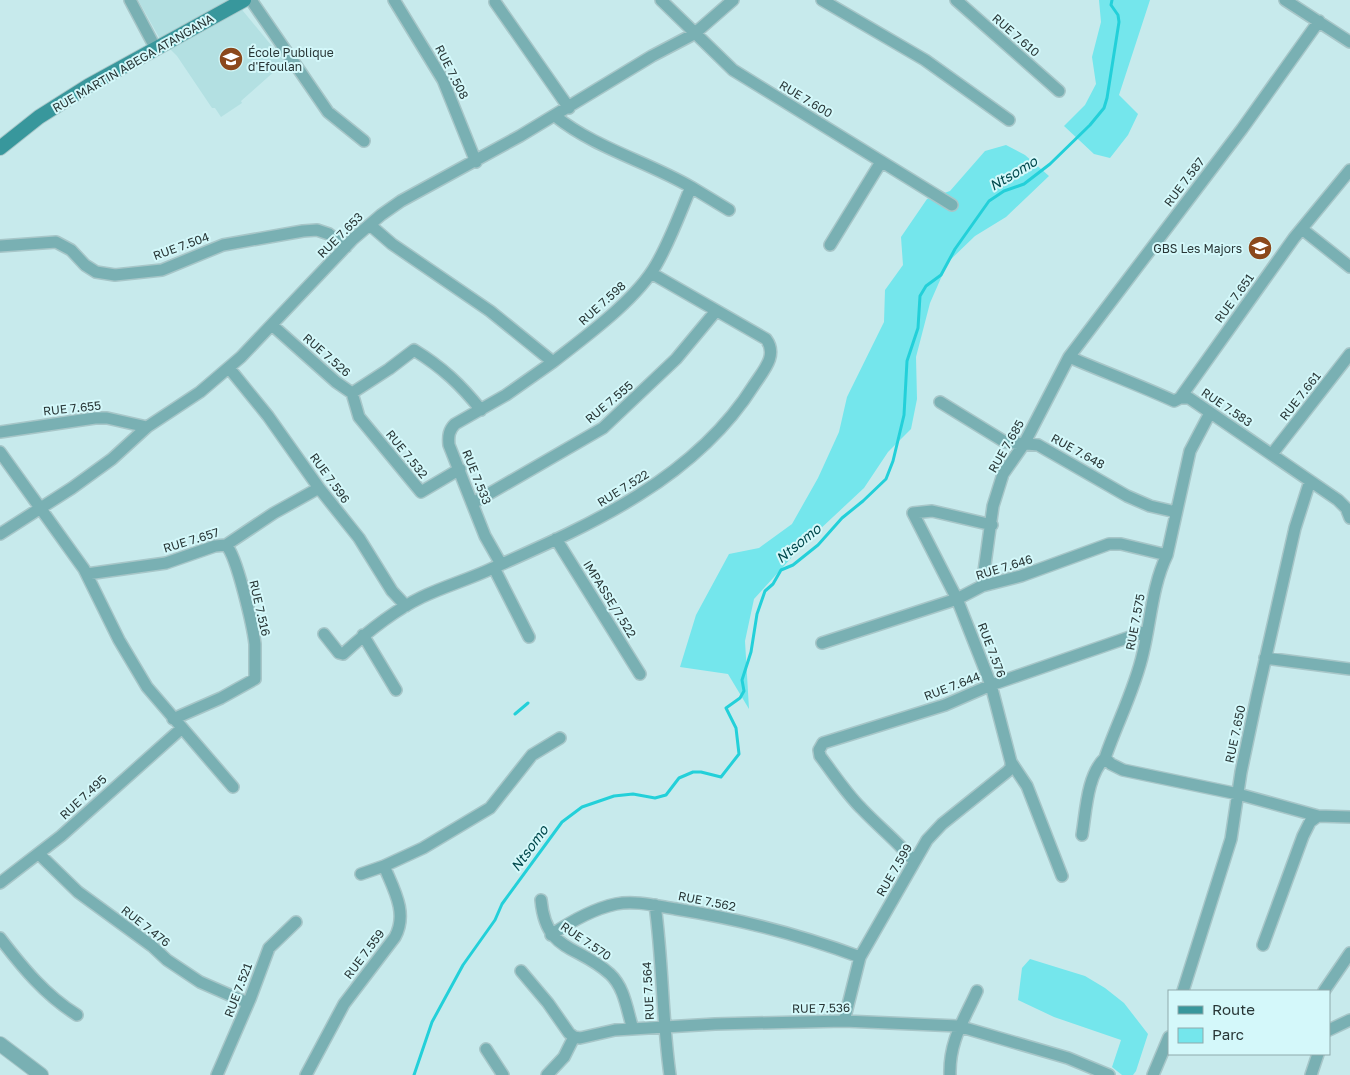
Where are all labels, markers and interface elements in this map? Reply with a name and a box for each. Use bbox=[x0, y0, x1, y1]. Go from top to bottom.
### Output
street label: RUE 7.610 bbox=[989, 10, 1043, 60]
street label: RUE MARTIN ABEGA ATANGANA bbox=[50, 11, 216, 115]
street label: RUE 7.508 bbox=[432, 42, 472, 102]
place label: École Publique d'Efoulan bbox=[248, 45, 334, 74]
school or university icon: École Publique d'Efoulan bbox=[218, 46, 244, 72]
street label: RUE 7.600 bbox=[777, 77, 835, 121]
water label: Ntsomo bbox=[986, 151, 1041, 194]
street label: RUE 7.587 bbox=[1161, 154, 1207, 210]
street label: RUE 7.653 bbox=[314, 209, 366, 261]
street label: RUE 7.504 bbox=[151, 229, 211, 263]
school or university icon: GBS Les Majors bbox=[1247, 235, 1273, 261]
place label: GBS Les Majors bbox=[1153, 241, 1242, 256]
street label: RUE 7.651 bbox=[1211, 270, 1257, 326]
street label: RUE 7.598 bbox=[575, 278, 629, 328]
street label: RUE 7.526 bbox=[300, 330, 354, 380]
street label: RUE 7.661 bbox=[1276, 369, 1324, 423]
street label: RUE 7.555 bbox=[582, 378, 636, 426]
street label: RUE 7.583 bbox=[1199, 384, 1255, 430]
street label: RUE 7.655 bbox=[42, 397, 102, 419]
street label: RUE 7.685 bbox=[985, 417, 1027, 475]
street label: RUE 7.532 bbox=[383, 427, 431, 481]
street label: RUE 7.648 bbox=[1049, 430, 1107, 472]
street label: RUE 7.533 bbox=[459, 447, 495, 507]
street label: RUE 7.596 bbox=[307, 450, 353, 506]
street label: RUE 7.522 bbox=[594, 466, 652, 510]
water label: Ntsomo bbox=[772, 519, 825, 566]
street label: RUE 7.657 bbox=[161, 524, 221, 556]
street label: RUE 7.646 bbox=[974, 551, 1034, 583]
street label: IMPASSE/7.522 bbox=[580, 558, 640, 640]
street label: RUE 7.516 bbox=[246, 578, 274, 638]
street label: RUE 7.575 bbox=[1122, 592, 1148, 652]
street label: RUE 7.576 bbox=[975, 620, 1009, 680]
street label: RUE 7.644 bbox=[922, 668, 982, 704]
street label: RUE 7.650 bbox=[1222, 704, 1248, 764]
street label: RUE 7.495 bbox=[56, 771, 110, 822]
water label: Ntsomo bbox=[507, 820, 552, 874]
street label: RUE 7.599 bbox=[873, 841, 915, 899]
street label: RUE 7.562 bbox=[677, 888, 737, 914]
street label: RUE 7.476 bbox=[119, 902, 173, 950]
street label: RUE 7.570 bbox=[558, 919, 614, 963]
street label: RUE 7.559 bbox=[340, 926, 388, 982]
street label: RUE 7.521 bbox=[221, 961, 255, 1019]
street label: RUE 7.564 bbox=[639, 961, 657, 1021]
legend bbox=[1168, 990, 1330, 1055]
street label: RUE 7.536 bbox=[792, 1000, 850, 1016]
text: Route bbox=[1212, 1000, 1255, 1018]
text: Parc bbox=[1212, 1025, 1244, 1043]

